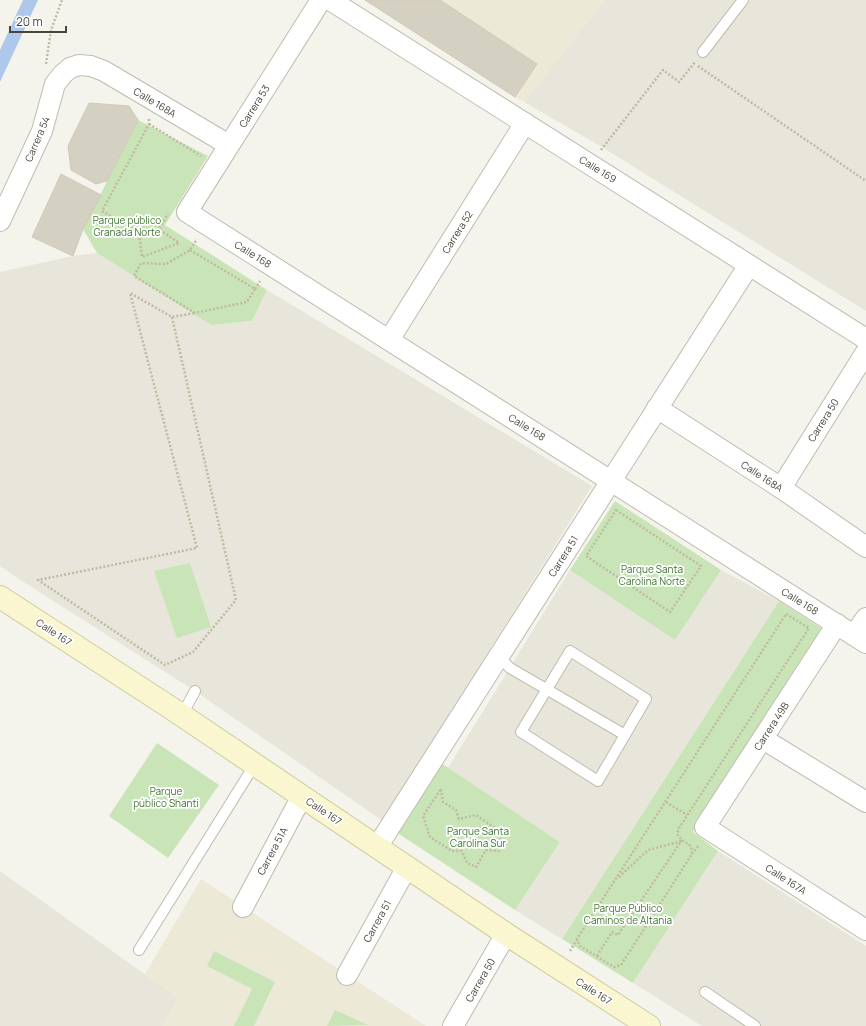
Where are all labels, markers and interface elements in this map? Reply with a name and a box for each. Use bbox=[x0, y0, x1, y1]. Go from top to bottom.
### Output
scale bar bbox=[10, 8, 66, 34]
text: 20 m bbox=[16, 13, 43, 30]
street label: Carrera 53 bbox=[235, 82, 273, 130]
street label: Calle 168A bbox=[131, 84, 180, 121]
street label: Carrera 54 bbox=[21, 114, 53, 164]
street label: Calle 169 bbox=[577, 152, 619, 186]
street label: Carrera 52 bbox=[438, 208, 476, 256]
park label: Parque público Granada Norte bbox=[93, 213, 161, 239]
street label: Calle 168 bbox=[232, 237, 274, 271]
street label: Carrera 50 bbox=[804, 396, 842, 444]
street label: Calle 168 bbox=[506, 410, 548, 444]
street label: Calle 168A bbox=[738, 457, 786, 495]
street label: Carrera 51 bbox=[545, 533, 581, 579]
park label: Parque Santa Carolina Norte bbox=[619, 562, 685, 588]
street label: Calle 168 bbox=[779, 584, 821, 618]
street label: Calle 167 bbox=[33, 615, 75, 649]
street label: Carrera 49B bbox=[750, 699, 792, 753]
park label: Parque público Shanti bbox=[133, 784, 199, 810]
street label: Calle 167 bbox=[303, 794, 345, 828]
street label: Carrera 51A bbox=[253, 824, 291, 878]
park label: Parque Santa Carolina Sur bbox=[447, 824, 509, 850]
street label: Calle 167A bbox=[763, 861, 810, 898]
street label: Carrera 51 bbox=[360, 897, 394, 945]
park label: Parque Público Caminos de Altania bbox=[584, 901, 672, 927]
street label: Carrera 50 bbox=[462, 955, 498, 1005]
street label: Calle 167 bbox=[573, 974, 615, 1008]

